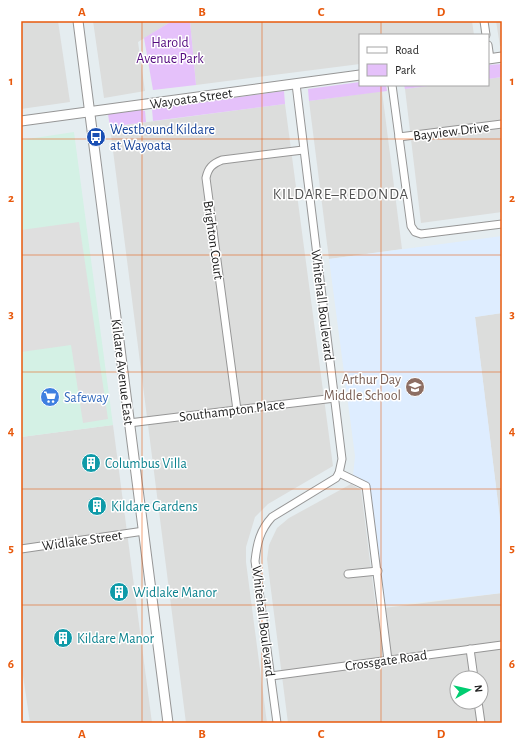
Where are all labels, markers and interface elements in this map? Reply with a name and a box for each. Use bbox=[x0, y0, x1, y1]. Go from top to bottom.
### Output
text: A bbox=[78, 6, 86, 19]
text: B bbox=[198, 6, 206, 19]
text: C bbox=[318, 6, 325, 19]
text: D bbox=[437, 6, 446, 19]
legend bbox=[359, 34, 489, 86]
park label: Harold Avenue Park bbox=[136, 36, 204, 66]
text: Road bbox=[395, 44, 419, 56]
text: Park bbox=[395, 64, 416, 76]
text: 1 bbox=[9, 75, 13, 88]
text: 1 bbox=[510, 75, 514, 88]
street label: Wayoata Street bbox=[149, 86, 234, 112]
street label: Bayview Drive bbox=[412, 120, 490, 144]
place label: Westbound Kildare at Wayoata bbox=[110, 123, 215, 153]
bus stop icon: Westbound Kildare at Wayoata bbox=[85, 126, 107, 148]
district label: KILDARE–REDONDA bbox=[273, 187, 409, 202]
text: 2 bbox=[8, 192, 14, 205]
text: 2 bbox=[509, 192, 515, 205]
street label: Brighton Court bbox=[201, 200, 226, 281]
street label: Whitehall Boulevard bbox=[308, 249, 336, 361]
text: 3 bbox=[8, 308, 14, 321]
text: 3 bbox=[509, 308, 515, 321]
street label: Kildare Avenue East bbox=[109, 318, 136, 427]
place label: Arthur Day Middle School bbox=[324, 373, 401, 403]
school or university icon: Arthur Day Middle School bbox=[404, 376, 426, 398]
supermarket icon: Safeway bbox=[39, 386, 61, 408]
place label: Safeway bbox=[64, 391, 109, 405]
street label: Southampton Place bbox=[179, 398, 286, 424]
text: 4 bbox=[8, 425, 15, 438]
text: 4 bbox=[509, 425, 516, 438]
building icon: Columbus Villa bbox=[80, 452, 102, 474]
place label: Columbus Villa bbox=[105, 457, 188, 471]
building icon: Kildare Gardens bbox=[86, 495, 108, 517]
place label: Kildare Gardens bbox=[111, 500, 198, 514]
street label: Widlake Street bbox=[41, 528, 124, 554]
text: 5 bbox=[8, 542, 14, 555]
text: 5 bbox=[509, 542, 515, 555]
street label: Whitehall Boulevard bbox=[249, 565, 277, 677]
building icon: Widlake Manor bbox=[108, 581, 130, 603]
place label: Widlake Manor bbox=[133, 586, 217, 600]
building icon: Kildare Manor bbox=[52, 627, 74, 649]
place label: Kildare Manor bbox=[77, 632, 155, 646]
street label: Crossgate Road bbox=[344, 648, 428, 674]
text: 6 bbox=[8, 658, 14, 671]
text: 6 bbox=[509, 658, 515, 671]
north arrow bbox=[449, 670, 489, 710]
text: N bbox=[472, 684, 484, 693]
text: A bbox=[78, 728, 86, 741]
text: B bbox=[198, 728, 206, 741]
text: C bbox=[318, 728, 325, 741]
text: D bbox=[437, 728, 446, 741]

